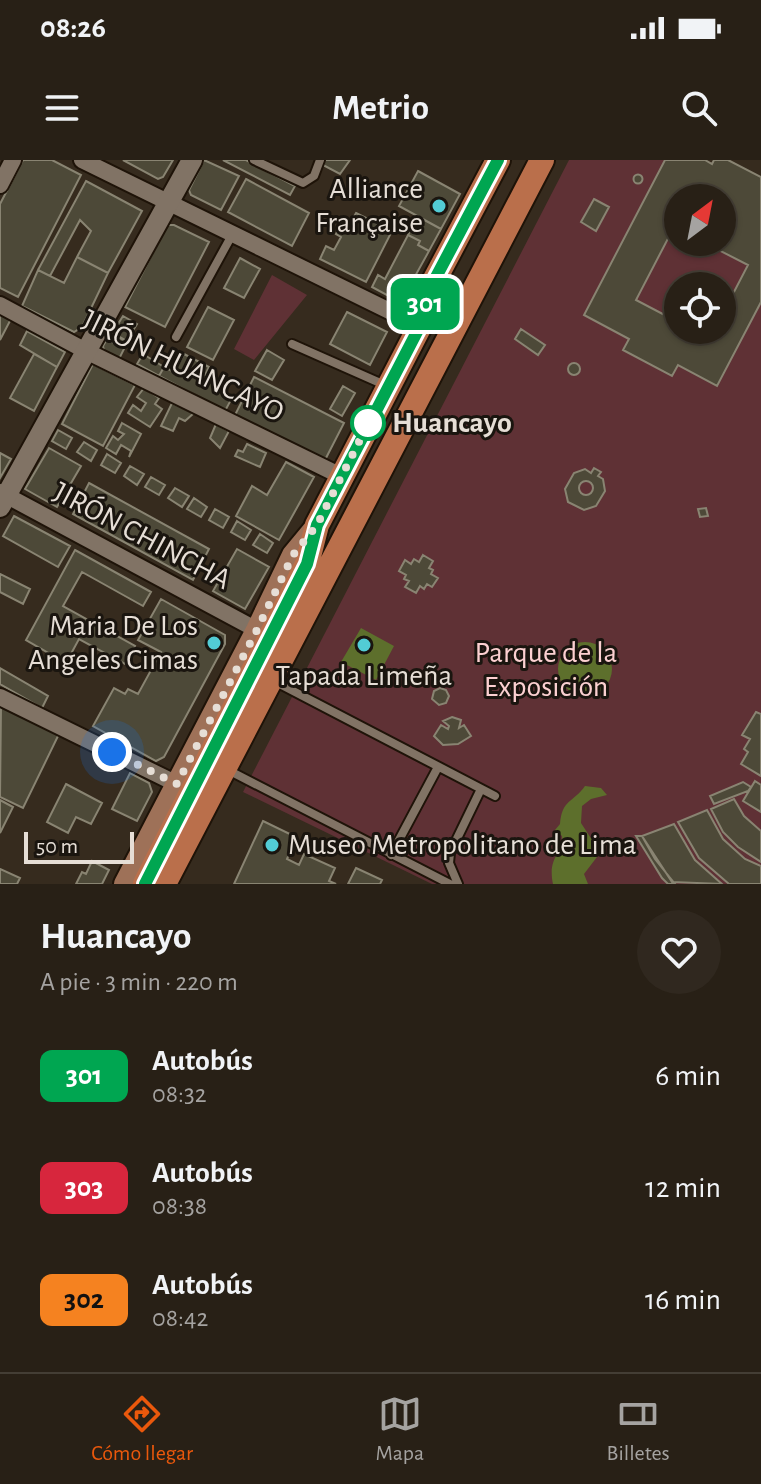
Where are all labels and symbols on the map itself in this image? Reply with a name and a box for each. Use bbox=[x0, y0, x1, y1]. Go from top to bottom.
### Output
place label: Alliance Française bbox=[315, 174, 423, 238]
north arrow bbox=[664, 184, 736, 256]
marker: Alliance Française bbox=[430, 197, 448, 215]
line badge: 301 bbox=[379, 278, 471, 330]
street label: JIRÓN HUANCAYO bbox=[78, 303, 289, 428]
marker: Huancayo bbox=[351, 406, 385, 440]
place label: Huancayo bbox=[392, 408, 512, 438]
street label: JIRÓN CHINCHA bbox=[49, 475, 236, 595]
place label: Maria De Los Angeles Cimas bbox=[28, 611, 198, 675]
marker: Maria De Los Angeles Cimas bbox=[205, 634, 223, 652]
marker: Tapada Limeña bbox=[355, 636, 373, 654]
park label: Parque de la Exposición bbox=[475, 638, 617, 702]
place label: Tapada Limeña bbox=[276, 661, 452, 691]
your location bbox=[92, 732, 132, 772]
scale bar bbox=[24, 828, 134, 864]
place label: Museo Metropolitano de Lima bbox=[288, 830, 637, 860]
marker: Museo Metropolitano de Lima bbox=[263, 836, 281, 854]

